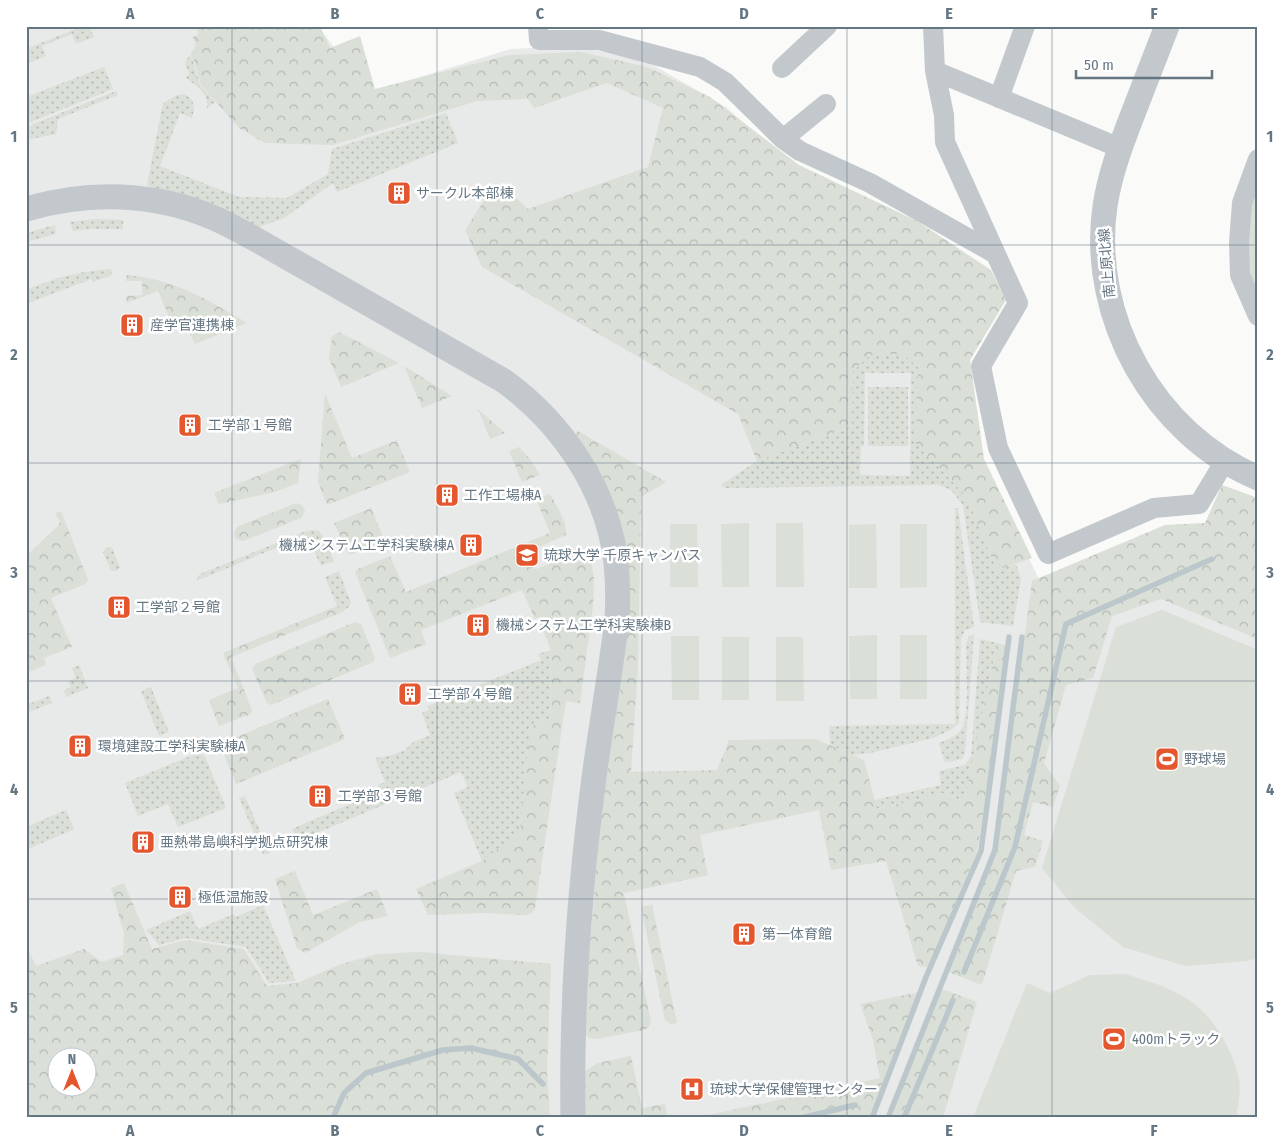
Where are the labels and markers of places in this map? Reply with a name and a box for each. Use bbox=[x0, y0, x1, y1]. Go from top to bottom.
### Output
building icon: サークル本部棟 bbox=[386, 180, 412, 206]
place label: サークル本部棟 bbox=[416, 185, 514, 202]
building icon: 産学官連携棟 bbox=[119, 312, 145, 338]
place label: 産学官連携棟 bbox=[150, 317, 234, 334]
building icon: 工学部１号館 bbox=[177, 412, 203, 438]
place label: 工学部１号館 bbox=[208, 417, 292, 434]
building icon: 工作工場棟A bbox=[434, 482, 460, 508]
place label: 工作工場棟A bbox=[464, 487, 542, 504]
building icon: 機械システム工学科実験棟A bbox=[458, 532, 484, 558]
place label: 機械システム工学科実験棟A bbox=[279, 537, 455, 554]
school or university icon: 琉球大学 千原キャンパス bbox=[514, 542, 540, 568]
place label: 琉球大学 千原キャンパス bbox=[544, 547, 701, 564]
building icon: 工学部２号館 bbox=[106, 594, 132, 620]
place label: 工学部２号館 bbox=[136, 599, 220, 616]
building icon: 機械システム工学科実験棟B bbox=[465, 612, 491, 638]
place label: 機械システム工学科実験棟B bbox=[496, 617, 672, 634]
building icon: 工学部４号館 bbox=[397, 681, 423, 707]
place label: 工学部４号館 bbox=[428, 686, 512, 703]
building icon: 環境建設工学科実験棟A bbox=[67, 733, 93, 759]
place label: 環境建設工学科実験棟A bbox=[98, 738, 246, 755]
sports icon: 野球場 bbox=[1154, 746, 1180, 772]
place label: 野球場 bbox=[1184, 751, 1226, 768]
building icon: 工学部３号館 bbox=[307, 783, 333, 809]
place label: 工学部３号館 bbox=[338, 788, 422, 805]
building icon: 亜熱帯島嶼科学拠点研究棟 bbox=[130, 829, 156, 855]
place label: 亜熱帯島嶼科学拠点研究棟 bbox=[160, 834, 328, 851]
building icon: 極低温施設 bbox=[167, 884, 193, 910]
place label: 極低温施設 bbox=[198, 889, 268, 906]
building icon: 第一体育館 bbox=[731, 921, 757, 947]
place label: 第一体育館 bbox=[762, 926, 832, 943]
sports icon: 400mトラック bbox=[1101, 1026, 1127, 1052]
place label: 400mトラック bbox=[1132, 1031, 1220, 1048]
hospital icon: 琉球大学保健管理センター bbox=[679, 1076, 705, 1102]
place label: 琉球大学保健管理センター bbox=[710, 1081, 878, 1098]

